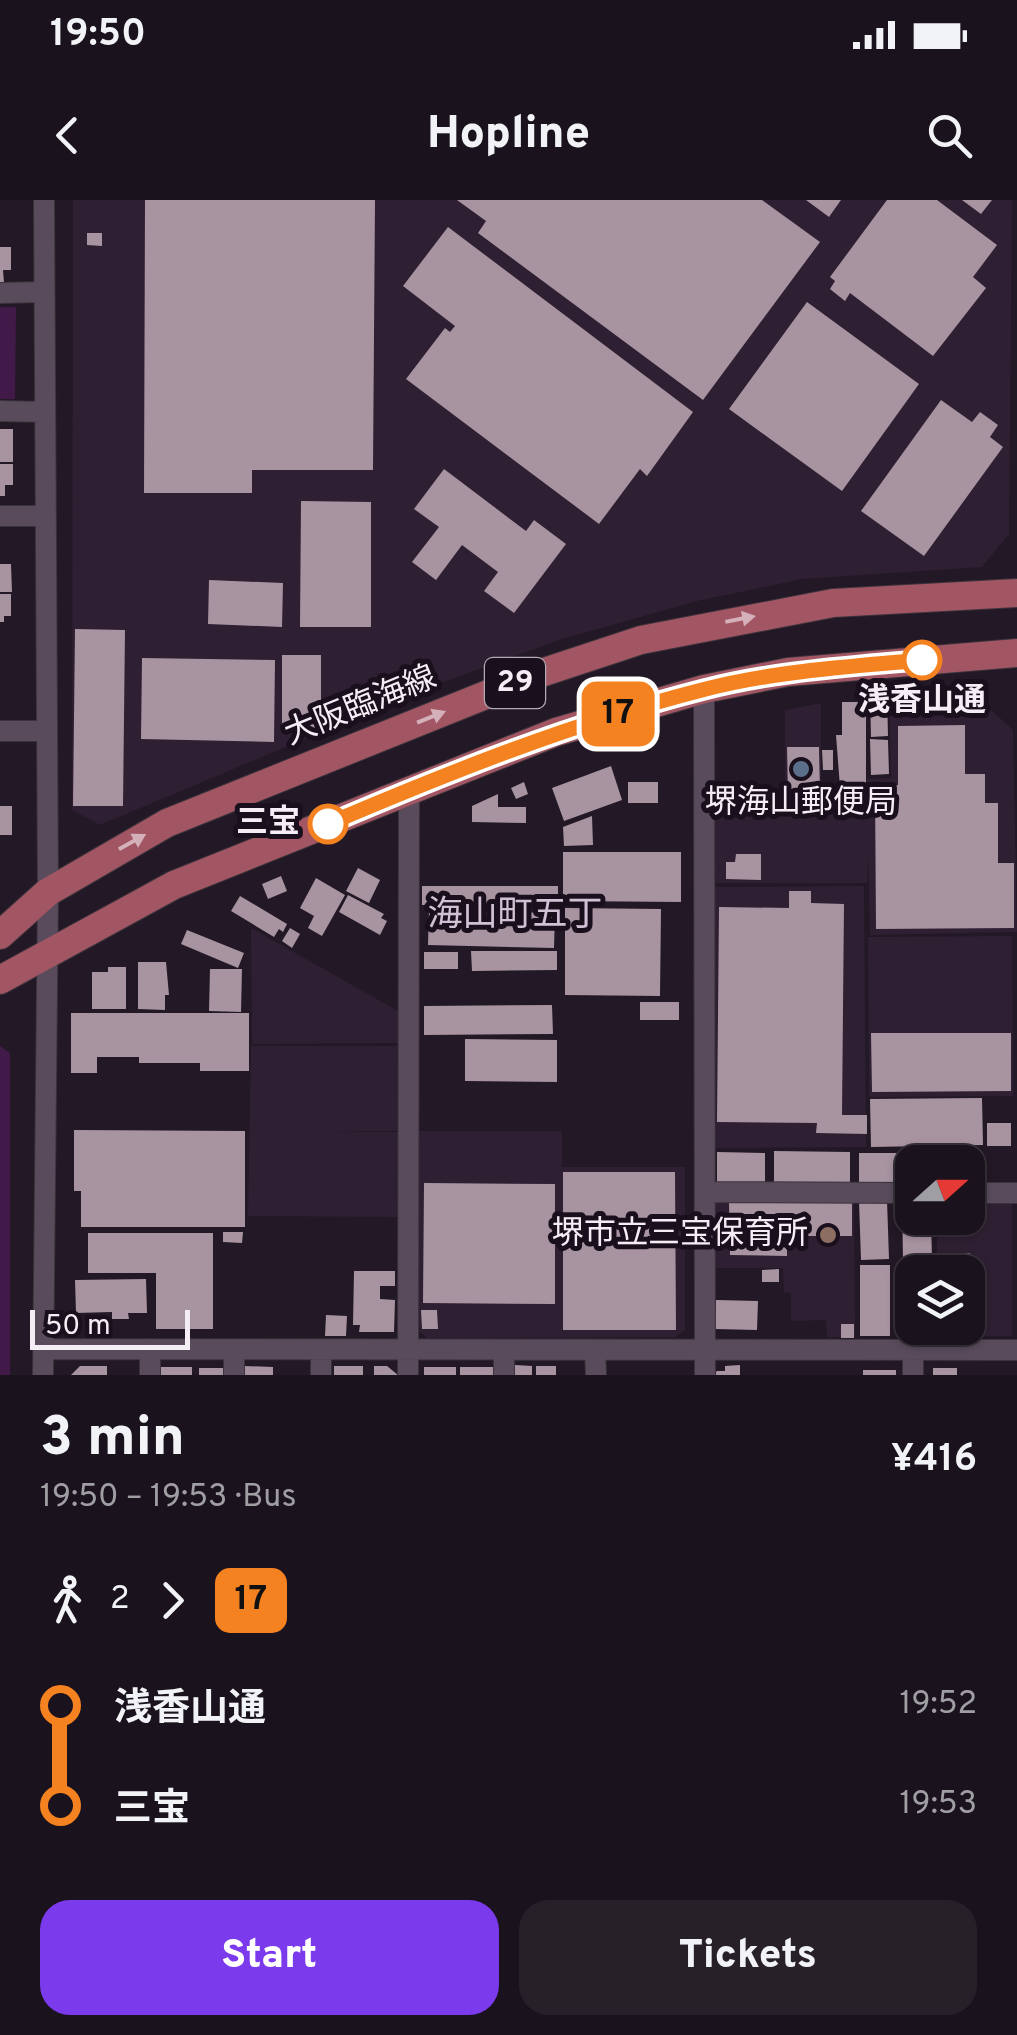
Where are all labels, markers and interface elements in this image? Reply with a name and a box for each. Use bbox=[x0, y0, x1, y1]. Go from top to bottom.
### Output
text: 19:50 bbox=[50, 11, 146, 60]
text: Hopline bbox=[427, 107, 590, 164]
icon: back bbox=[40, 108, 95, 163]
icon: search bbox=[922, 108, 977, 163]
one-way arrow bbox=[725, 611, 756, 627]
marker: 浅香山通 bbox=[903, 641, 941, 679]
street label: 大阪臨海線 bbox=[279, 658, 443, 756]
road number: 29 bbox=[485, 658, 545, 708]
line badge: 17 bbox=[573, 682, 663, 746]
place label: 浅香山通 bbox=[858, 682, 986, 722]
text: 17 bbox=[602, 692, 634, 736]
one-way arrow bbox=[416, 709, 446, 725]
marker: 堺海山郵便局 bbox=[790, 758, 812, 780]
place label: 堺海山郵便局 bbox=[705, 784, 897, 824]
place label: 三宝 bbox=[236, 804, 300, 844]
marker: 三宝 bbox=[309, 805, 347, 843]
one-way arrow bbox=[117, 834, 146, 851]
district label: 海山町五丁 bbox=[427, 894, 603, 938]
north arrow bbox=[895, 1145, 985, 1235]
map controls bbox=[895, 1145, 985, 1345]
place label: 堺市立三宝保育所 bbox=[552, 1215, 808, 1255]
marker: 堺市立三宝保育所 bbox=[817, 1224, 839, 1246]
button: layers bbox=[895, 1255, 985, 1345]
scale bar bbox=[30, 1305, 190, 1350]
text: 50 m bbox=[45, 1309, 111, 1345]
text: 3 min bbox=[40, 1405, 185, 1475]
text: ¥416 bbox=[891, 1436, 977, 1485]
text: 19:50 – 19:53 · Bus bbox=[40, 1478, 296, 1518]
icon: walk bbox=[40, 1573, 95, 1628]
icon: forward bbox=[145, 1573, 200, 1628]
text: 17 bbox=[235, 1578, 267, 1622]
text: 2 bbox=[110, 1580, 130, 1620]
text: 19:52 bbox=[899, 1685, 977, 1725]
text: 浅香山通 bbox=[114, 1686, 266, 1735]
text: 19:53 bbox=[900, 1785, 977, 1825]
text: 三宝 bbox=[114, 1786, 190, 1835]
button: Start bbox=[40, 1900, 499, 2015]
button: Tickets bbox=[519, 1900, 977, 2015]

